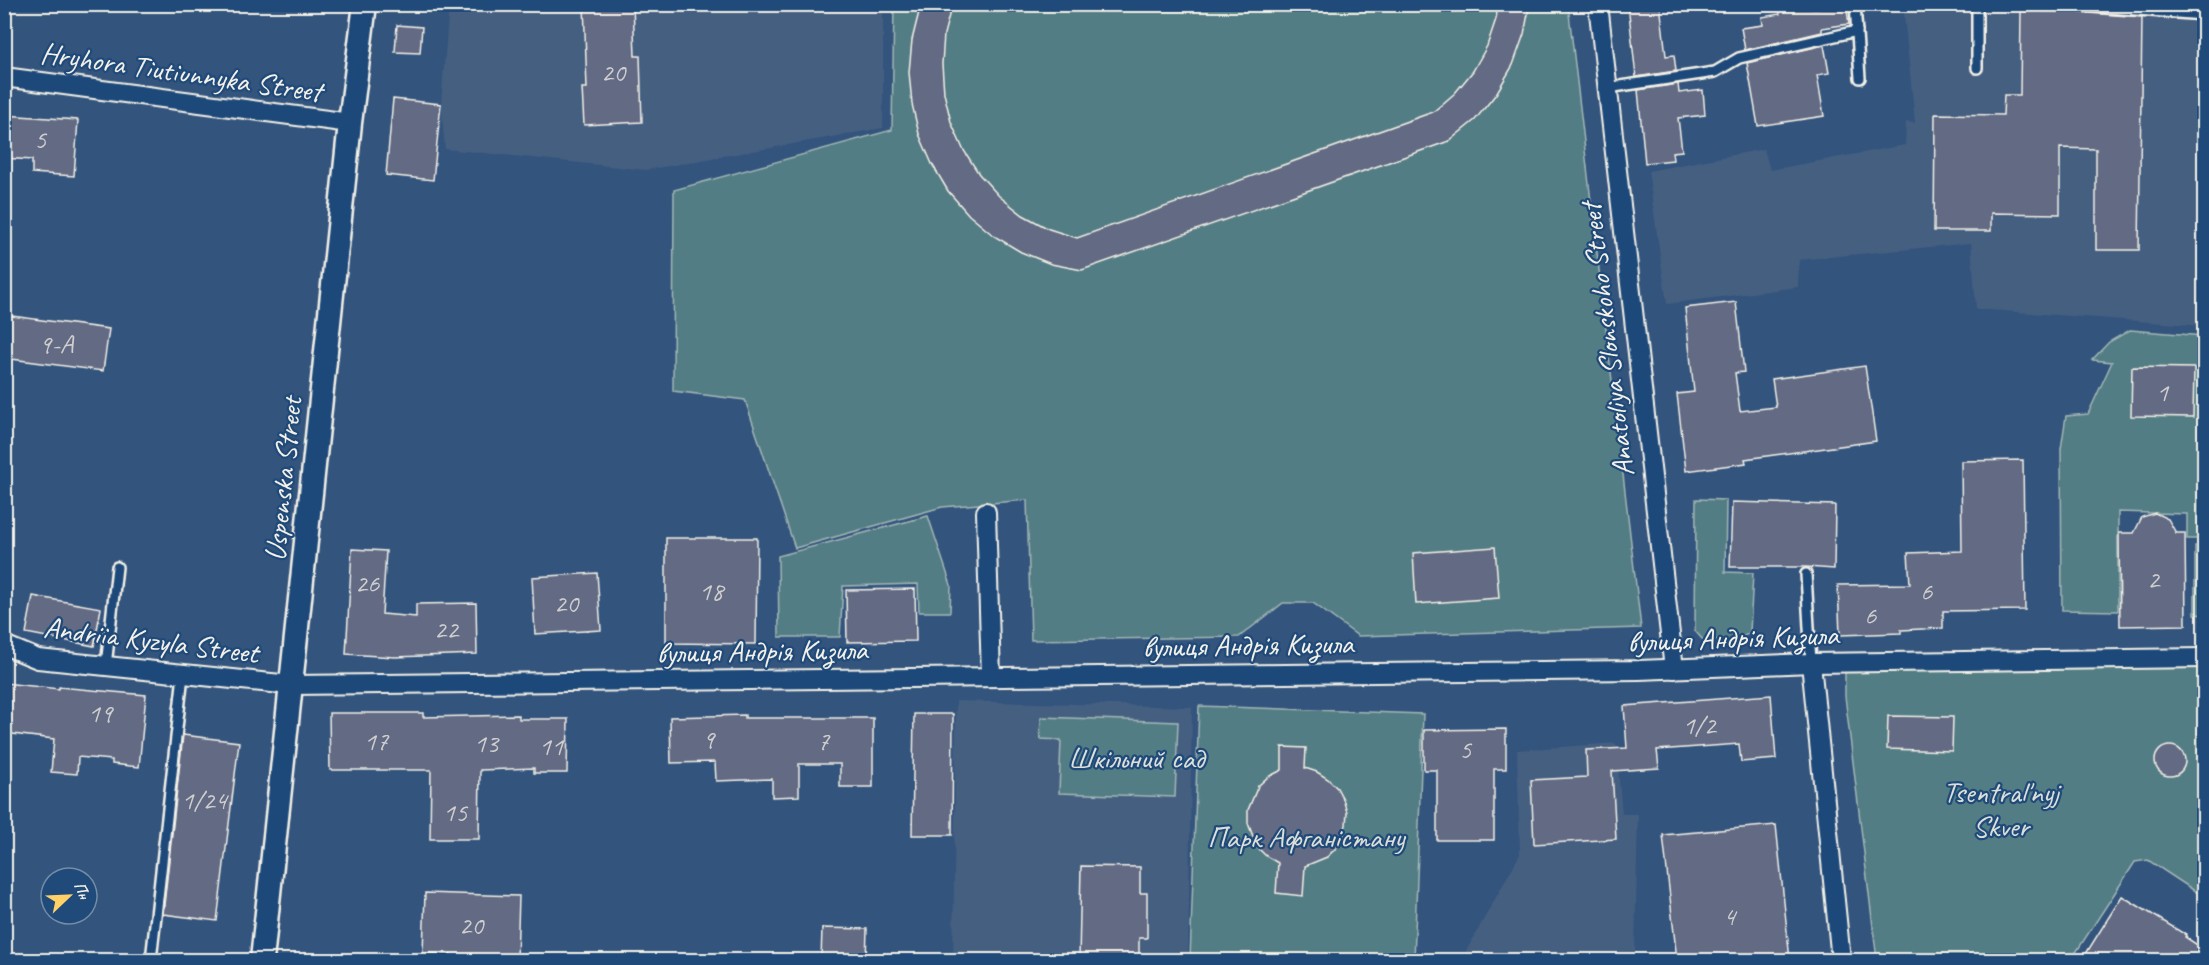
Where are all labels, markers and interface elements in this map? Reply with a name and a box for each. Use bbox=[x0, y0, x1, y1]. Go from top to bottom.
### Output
street label: Hryhora Tiutiunnyka Street bbox=[38, 33, 328, 111]
house number: 20 bbox=[601, 55, 627, 89]
house number: 5 bbox=[34, 122, 48, 156]
street label: Anatoliya Slonskoho Street bbox=[1571, 197, 1643, 479]
house number: 9-А bbox=[39, 327, 75, 361]
house number: 1 bbox=[2156, 375, 2170, 409]
street label: Uspenska Street bbox=[255, 392, 311, 563]
house number: 2 bbox=[2147, 562, 2161, 596]
house number: 26 bbox=[355, 566, 380, 600]
house number: 18 bbox=[699, 574, 726, 608]
house number: 6 bbox=[1920, 574, 1933, 608]
house number: 20 bbox=[554, 586, 580, 620]
house number: 6 bbox=[1864, 598, 1877, 632]
street label: Andriia Kyzyla Street bbox=[42, 608, 263, 672]
house number: 22 bbox=[434, 612, 460, 646]
street label: вулиця Андрія Кизила bbox=[1627, 615, 1841, 661]
street label: вулиця Андрія Кизила bbox=[1142, 624, 1356, 666]
street label: вулиця Андрія Кизила bbox=[656, 630, 870, 672]
house number: 19 bbox=[88, 696, 114, 730]
house number: 1/2 bbox=[1682, 708, 1717, 742]
house number: 9 bbox=[702, 722, 716, 756]
house number: 17 bbox=[364, 724, 390, 758]
house number: 7 bbox=[817, 724, 831, 758]
house number: 13 bbox=[474, 726, 500, 760]
house number: 11 bbox=[539, 729, 565, 763]
house number: 5 bbox=[1459, 732, 1473, 766]
park label: Шкільний сад bbox=[1068, 739, 1207, 777]
park label: Tsentral'nyj Skver bbox=[1943, 773, 2062, 845]
house number: 1/24 bbox=[181, 783, 230, 817]
house number: 15 bbox=[443, 795, 469, 829]
park label: Парк Афганістану bbox=[1207, 818, 1406, 856]
north arrow bbox=[39, 866, 99, 926]
text: Пн bbox=[69, 879, 95, 903]
house number: 4 bbox=[1723, 899, 1738, 933]
house number: 20 bbox=[459, 908, 485, 942]

